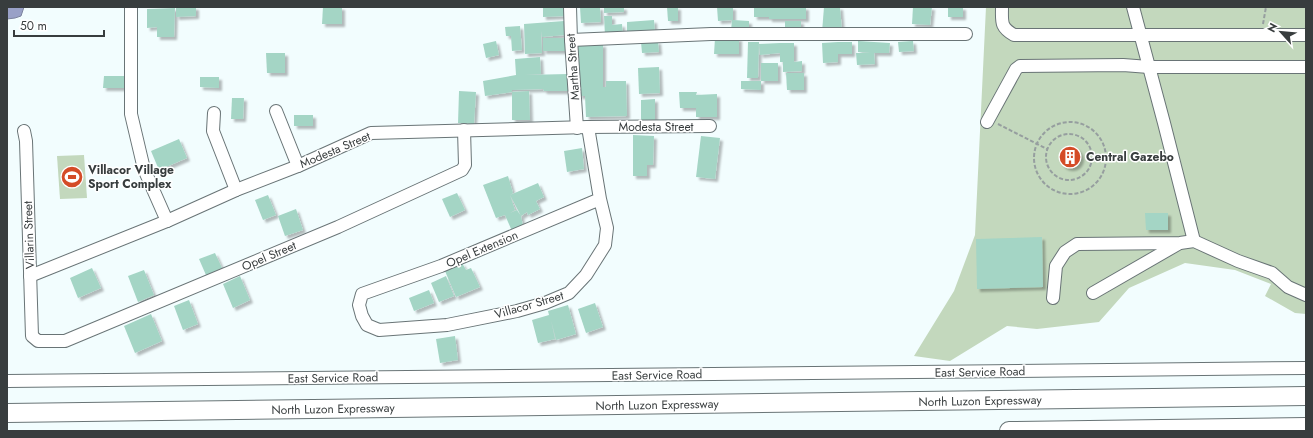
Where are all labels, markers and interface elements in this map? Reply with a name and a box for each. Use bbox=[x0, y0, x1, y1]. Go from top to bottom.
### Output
scale bar bbox=[14, 12, 104, 38]
north arrow bbox=[1261, 12, 1301, 52]
text: 50 m bbox=[20, 17, 47, 35]
text: N bbox=[1263, 20, 1281, 35]
street label: Martha Street bbox=[562, 33, 584, 101]
street label: Modesta Street bbox=[618, 118, 694, 136]
street label: Modesta Street bbox=[297, 127, 373, 173]
building icon: Central Gazebo bbox=[1057, 144, 1083, 170]
place label: Central Gazebo bbox=[1086, 148, 1174, 166]
place label: Villacor Village Sport Complex bbox=[87, 161, 174, 193]
sports icon: Villacor Village Sport Complex bbox=[59, 164, 85, 190]
street label: Villarin Street bbox=[19, 201, 39, 269]
street label: Opel Extension bbox=[443, 226, 521, 272]
street label: Opel Street bbox=[239, 236, 299, 276]
street label: Villacor Street bbox=[492, 287, 566, 323]
street label: East Service Road bbox=[934, 362, 1026, 382]
street label: East Service Road bbox=[611, 365, 703, 385]
street label: East Service Road bbox=[287, 368, 379, 388]
street label: North Luzon Expressway bbox=[918, 391, 1043, 411]
street label: North Luzon Expressway bbox=[595, 395, 720, 415]
street label: North Luzon Expressway bbox=[271, 399, 396, 419]

